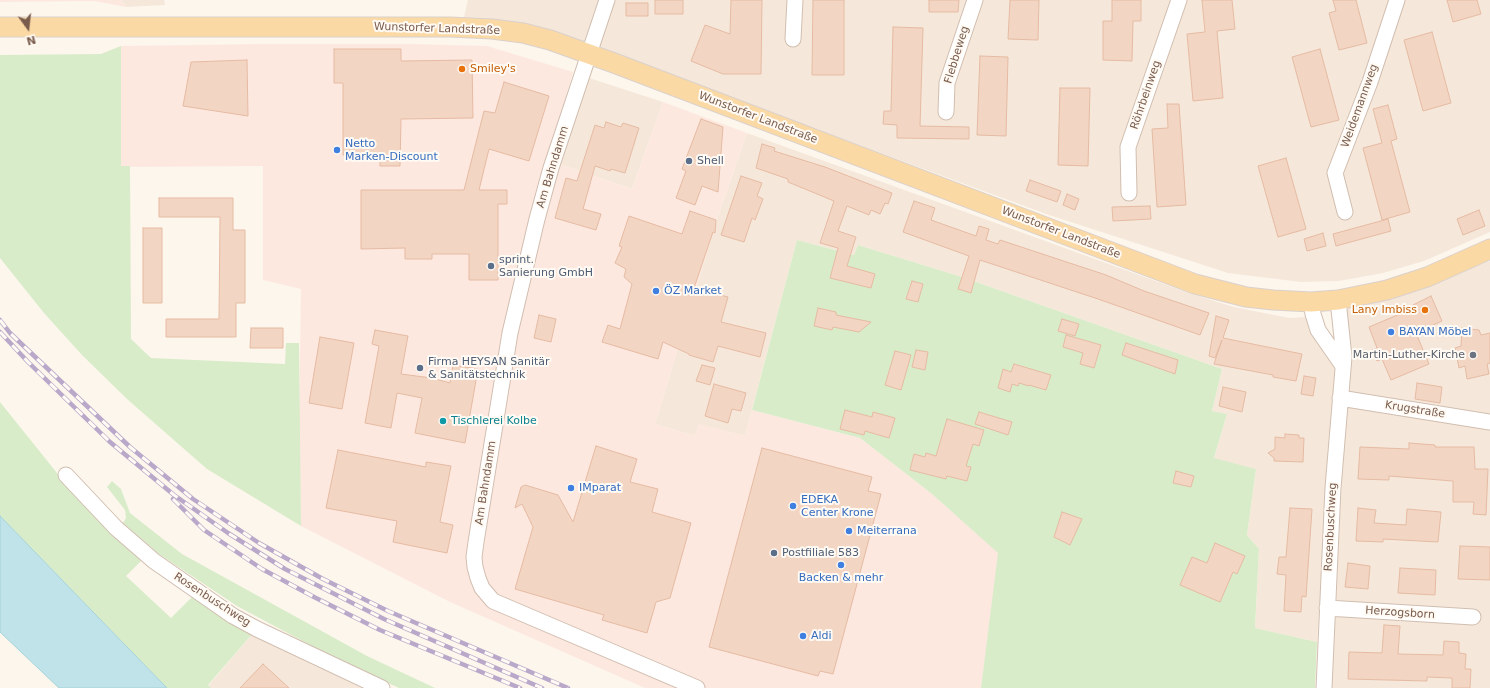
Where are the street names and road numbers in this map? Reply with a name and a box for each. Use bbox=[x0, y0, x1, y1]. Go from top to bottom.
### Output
street label: Wunstorfer Landstraße bbox=[374, 20, 500, 38]
street label: Flebbeweg bbox=[942, 25, 972, 85]
street label: Röhrbeinweg bbox=[1128, 59, 1164, 131]
street label: Weidemannweg bbox=[1339, 62, 1381, 150]
street label: Wunstorfer Landstraße bbox=[697, 89, 819, 147]
street label: Am Bahndamm bbox=[534, 124, 572, 210]
street label: Wunstorfer Landstraße bbox=[1000, 204, 1122, 262]
street label: Krugstraße bbox=[1384, 399, 1446, 421]
street label: Am Bahndamm bbox=[473, 440, 499, 526]
street label: Rosenbuschweg bbox=[1322, 482, 1340, 572]
street label: Rosenbuschweg bbox=[171, 570, 253, 630]
street label: Herzogsborn bbox=[1365, 604, 1435, 622]

